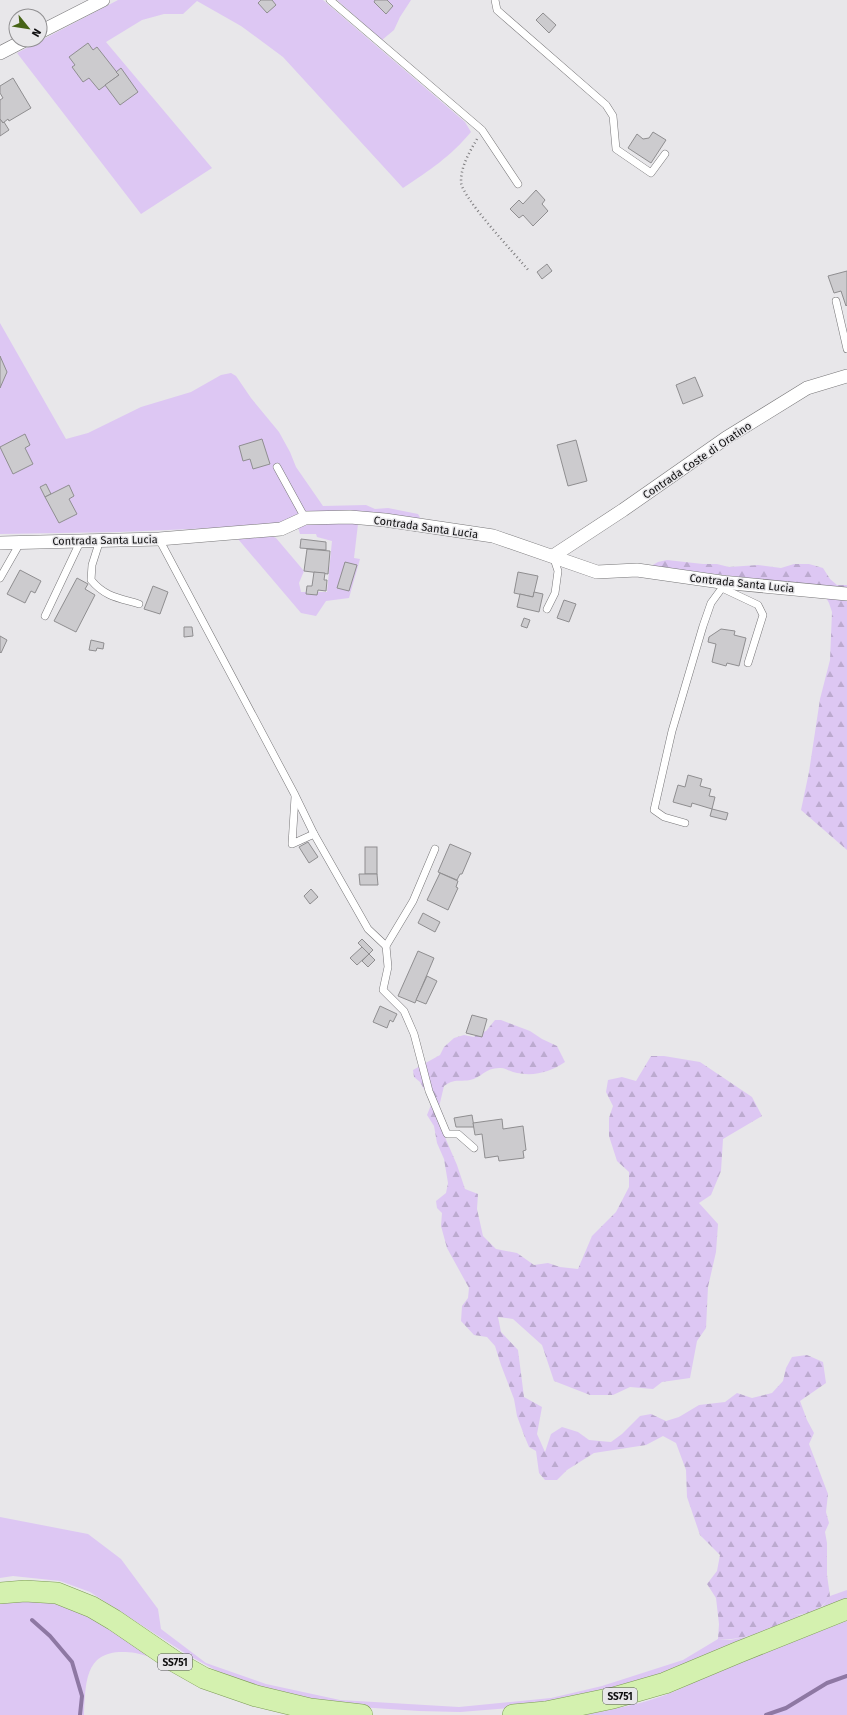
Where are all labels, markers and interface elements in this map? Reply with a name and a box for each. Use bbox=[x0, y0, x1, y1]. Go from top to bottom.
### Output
north arrow bbox=[8, 8, 48, 48]
text: N bbox=[29, 26, 44, 39]
street label: Contrada Coste di Oratino bbox=[640, 419, 754, 502]
street label: Contrada Santa Lucia bbox=[373, 514, 479, 541]
street label: Contrada Santa Lucia bbox=[52, 533, 158, 548]
street label: Contrada Santa Lucia bbox=[689, 572, 795, 595]
road number: SS751 bbox=[158, 1654, 192, 1670]
road number: SS751 bbox=[603, 1688, 637, 1704]

